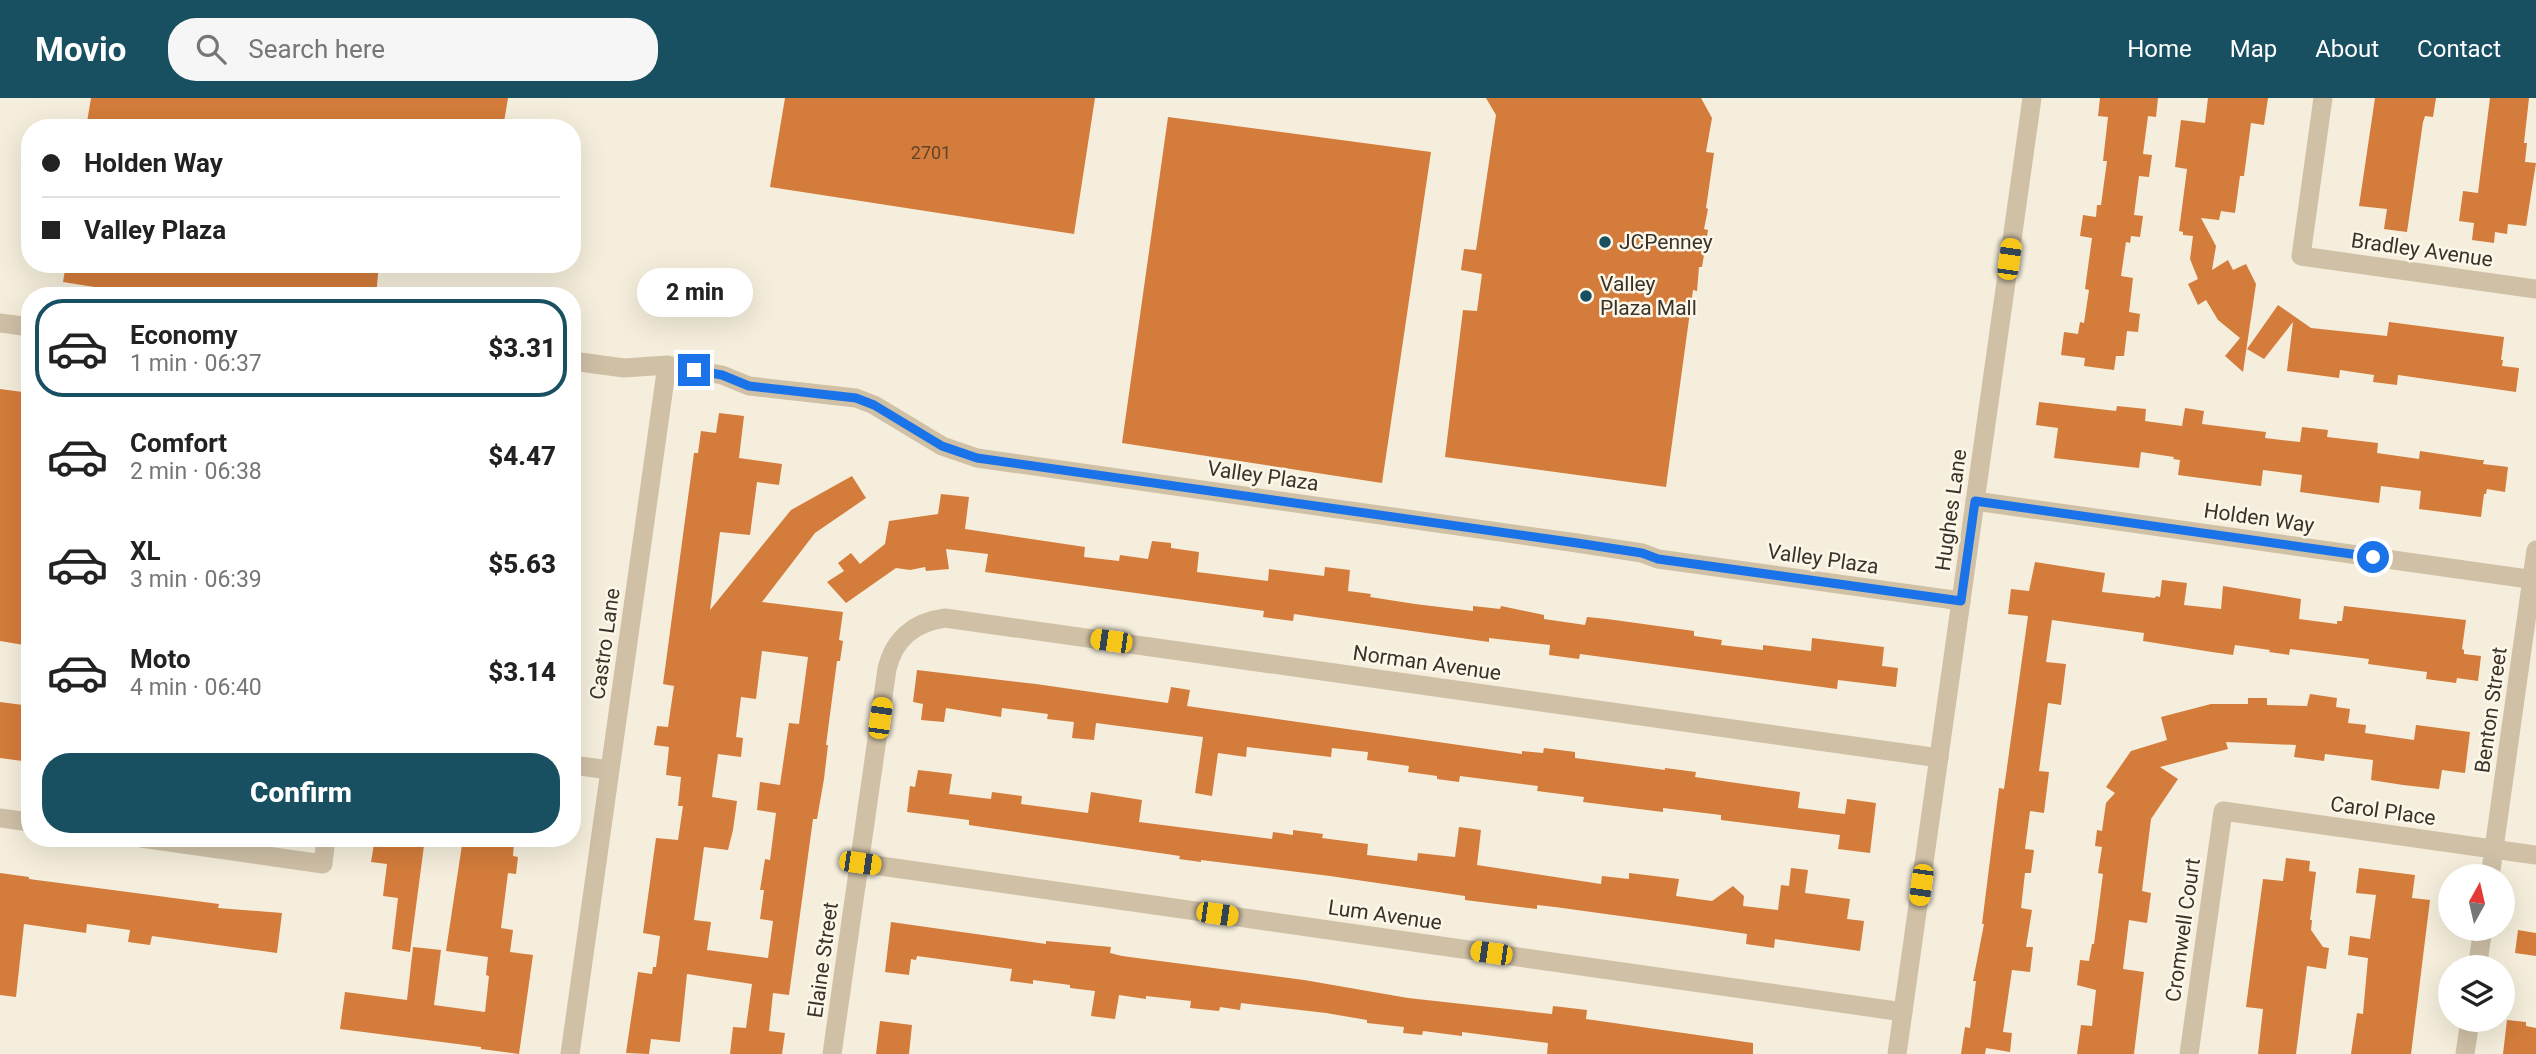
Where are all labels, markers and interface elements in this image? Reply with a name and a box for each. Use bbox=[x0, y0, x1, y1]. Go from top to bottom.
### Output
search box bbox=[168, 18, 658, 81]
text: Movio bbox=[35, 30, 126, 69]
icon: search bbox=[192, 30, 230, 68]
text: Search here bbox=[248, 34, 385, 64]
text: Home bbox=[2127, 35, 2192, 63]
text: Map bbox=[2230, 35, 2277, 63]
text: About bbox=[2315, 35, 2379, 63]
text: Contact bbox=[2417, 35, 2501, 63]
house number: 2701 bbox=[911, 142, 951, 163]
text: Holden Way bbox=[84, 148, 223, 178]
text: Valley Plaza bbox=[84, 215, 226, 245]
street label: Bradley Avenue bbox=[2350, 228, 2494, 272]
place label: JCPenney bbox=[1619, 230, 1713, 254]
marker: JCPenney bbox=[1597, 234, 1613, 250]
car bbox=[1996, 237, 2023, 281]
callout: 2 min bbox=[636, 268, 752, 317]
place label: Valley Plaza Mall bbox=[1600, 272, 1697, 320]
text: 2 min bbox=[666, 279, 724, 306]
marker: Valley Plaza Mall bbox=[1578, 288, 1594, 304]
icon: car bbox=[46, 317, 109, 380]
text: Economy bbox=[130, 320, 237, 350]
text: $3.31 bbox=[488, 333, 556, 363]
text: 1 min · 06:37 bbox=[130, 350, 262, 377]
route end bbox=[678, 354, 710, 386]
icon: car bbox=[46, 425, 109, 488]
text: Comfort bbox=[130, 428, 227, 458]
text: $4.47 bbox=[488, 441, 556, 471]
street label: Hughes Lane bbox=[1931, 448, 1971, 572]
street label: Valley Plaza bbox=[1206, 456, 1320, 496]
text: 2 min · 06:38 bbox=[130, 458, 262, 485]
street label: Holden Way bbox=[2202, 498, 2316, 538]
icon: car bbox=[46, 533, 109, 596]
text: XL bbox=[130, 536, 161, 566]
street label: Valley Plaza bbox=[1766, 539, 1880, 579]
route start bbox=[2357, 541, 2389, 573]
text: $5.63 bbox=[488, 549, 556, 579]
text: 3 min · 06:39 bbox=[130, 566, 262, 593]
street label: Castro Lane bbox=[585, 587, 625, 701]
car bbox=[1089, 628, 1134, 654]
icon: car bbox=[46, 641, 109, 704]
street label: Norman Avenue bbox=[1351, 641, 1503, 685]
text: Moto bbox=[130, 644, 191, 674]
street label: Benton Street bbox=[2470, 645, 2512, 774]
text: $3.14 bbox=[488, 657, 556, 687]
text: 4 min · 06:40 bbox=[130, 674, 262, 701]
car bbox=[867, 696, 894, 740]
button: Confirm bbox=[42, 753, 560, 833]
street label: Carol Place bbox=[2329, 792, 2437, 830]
car bbox=[838, 850, 883, 876]
street label: Cromwell Court bbox=[2161, 856, 2205, 1003]
car bbox=[1908, 863, 1935, 907]
north arrow bbox=[2438, 864, 2515, 942]
map controls bbox=[2438, 864, 2515, 1032]
street label: Lum Avenue bbox=[1327, 895, 1443, 935]
street label: Elaine Street bbox=[803, 900, 843, 1020]
car bbox=[1195, 901, 1240, 927]
car bbox=[1469, 940, 1514, 966]
button: layers bbox=[2438, 955, 2515, 1032]

